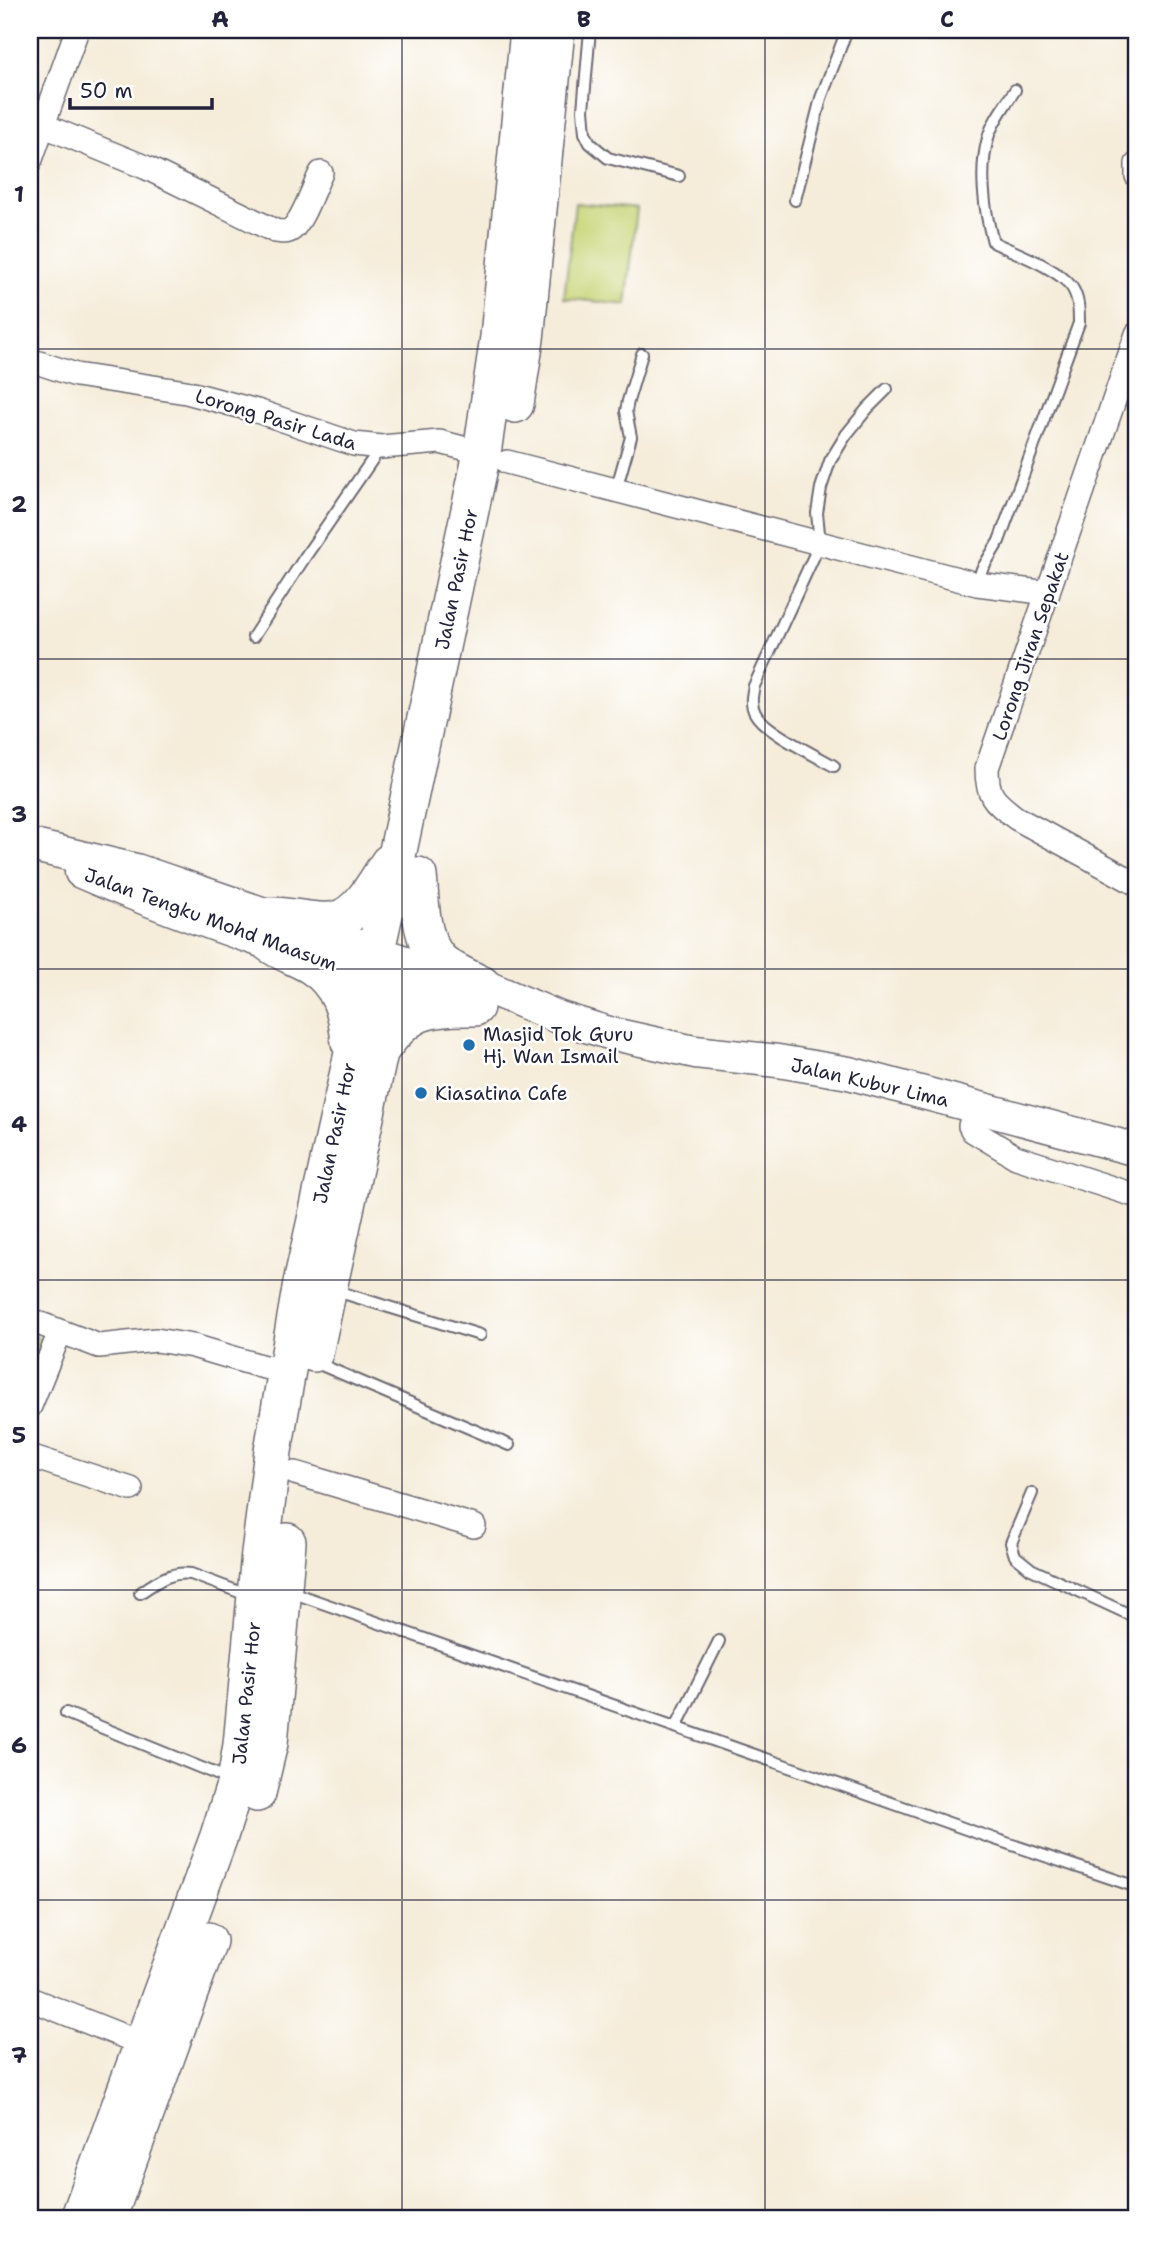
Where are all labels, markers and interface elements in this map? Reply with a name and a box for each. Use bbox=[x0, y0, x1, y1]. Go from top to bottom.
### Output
text: A bbox=[211, 4, 229, 34]
text: B bbox=[577, 4, 591, 34]
text: C bbox=[940, 4, 954, 34]
scale bar bbox=[70, 66, 212, 110]
text: 50 m bbox=[80, 77, 133, 105]
text: 1 bbox=[14, 179, 24, 209]
street label: Lorong Pasir Lada bbox=[192, 383, 360, 456]
text: 2 bbox=[11, 489, 27, 519]
street label: Jalan Pasir Hor bbox=[429, 506, 484, 652]
street label: Lorong Jiran Sepakat bbox=[986, 548, 1075, 744]
text: 3 bbox=[11, 799, 27, 829]
street label: Jalan Tengku Mohd Maasum bbox=[81, 862, 341, 977]
place label: Masjid Tok Guru Hj. Wan Ismail bbox=[483, 1022, 634, 1069]
marker: Masjid Tok Guru Hj. Wan Ismail bbox=[461, 1037, 477, 1053]
street label: Jalan Kubur Lima bbox=[788, 1052, 952, 1113]
street label: Jalan Pasir Hor bbox=[307, 1060, 362, 1206]
place label: Kiasatina Cafe bbox=[435, 1081, 568, 1106]
marker: Kiasatina Cafe bbox=[413, 1085, 429, 1101]
text: 4 bbox=[11, 1109, 27, 1139]
text: 5 bbox=[12, 1420, 26, 1450]
street label: Jalan Pasir Hor bbox=[227, 1620, 266, 1766]
text: 6 bbox=[11, 1730, 27, 1760]
text: 7 bbox=[11, 2040, 27, 2070]

